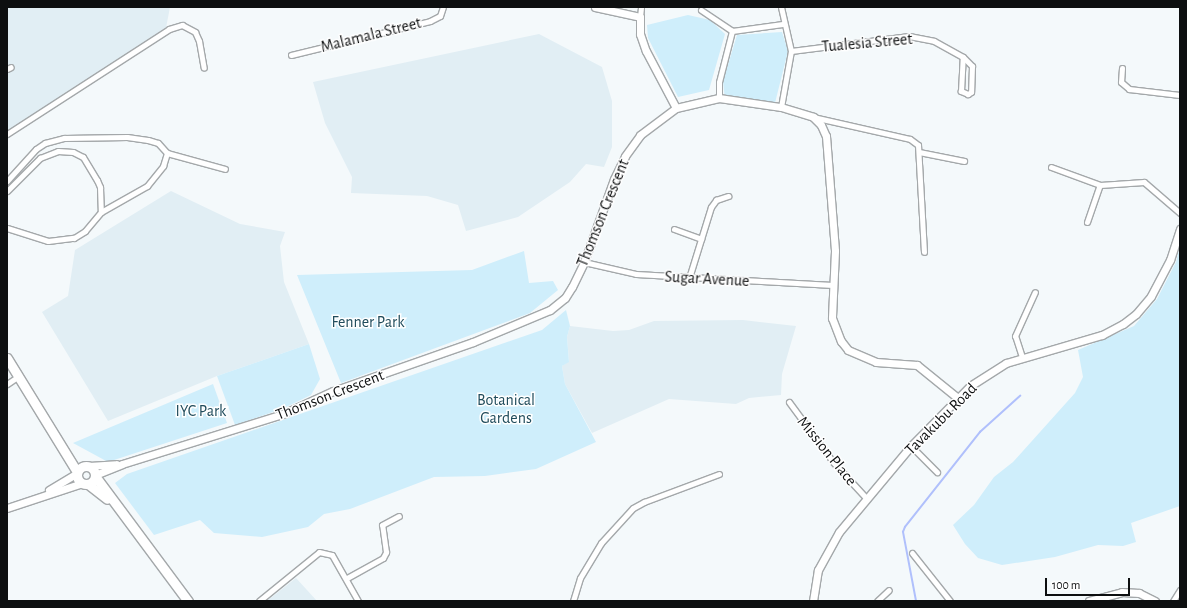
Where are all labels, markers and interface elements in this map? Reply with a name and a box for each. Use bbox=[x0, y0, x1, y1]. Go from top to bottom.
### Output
street label: Malamala Street bbox=[319, 13, 423, 57]
street label: Tualesia Street bbox=[821, 29, 913, 57]
street label: Thomson Crescent bbox=[573, 156, 633, 270]
street label: Sugar Avenue bbox=[664, 267, 750, 291]
park label: Fenner Park bbox=[332, 312, 404, 332]
street label: Thomson Crescent bbox=[273, 366, 387, 424]
street label: Tavakubu Road bbox=[901, 379, 981, 459]
park label: Botanical Gardens bbox=[477, 390, 535, 428]
park label: IYC Park bbox=[176, 401, 226, 421]
street label: Mission Place bbox=[793, 412, 861, 490]
scale bar bbox=[1047, 570, 1132, 596]
text: 100 m bbox=[1052, 579, 1080, 591]

